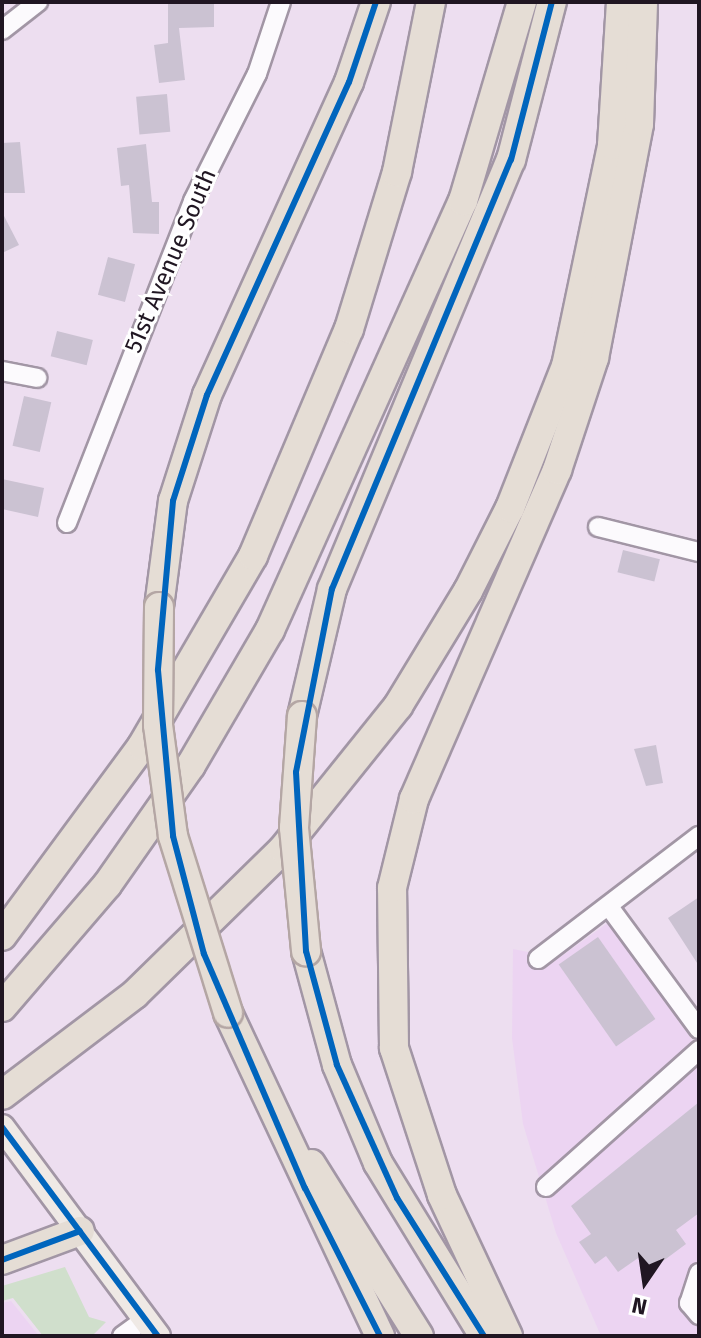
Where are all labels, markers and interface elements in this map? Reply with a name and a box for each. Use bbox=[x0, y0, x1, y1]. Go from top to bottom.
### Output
street label: 51st Avenue South bbox=[119, 165, 223, 357]
north arrow bbox=[605, 1242, 685, 1322]
text: N bbox=[629, 1291, 650, 1321]

